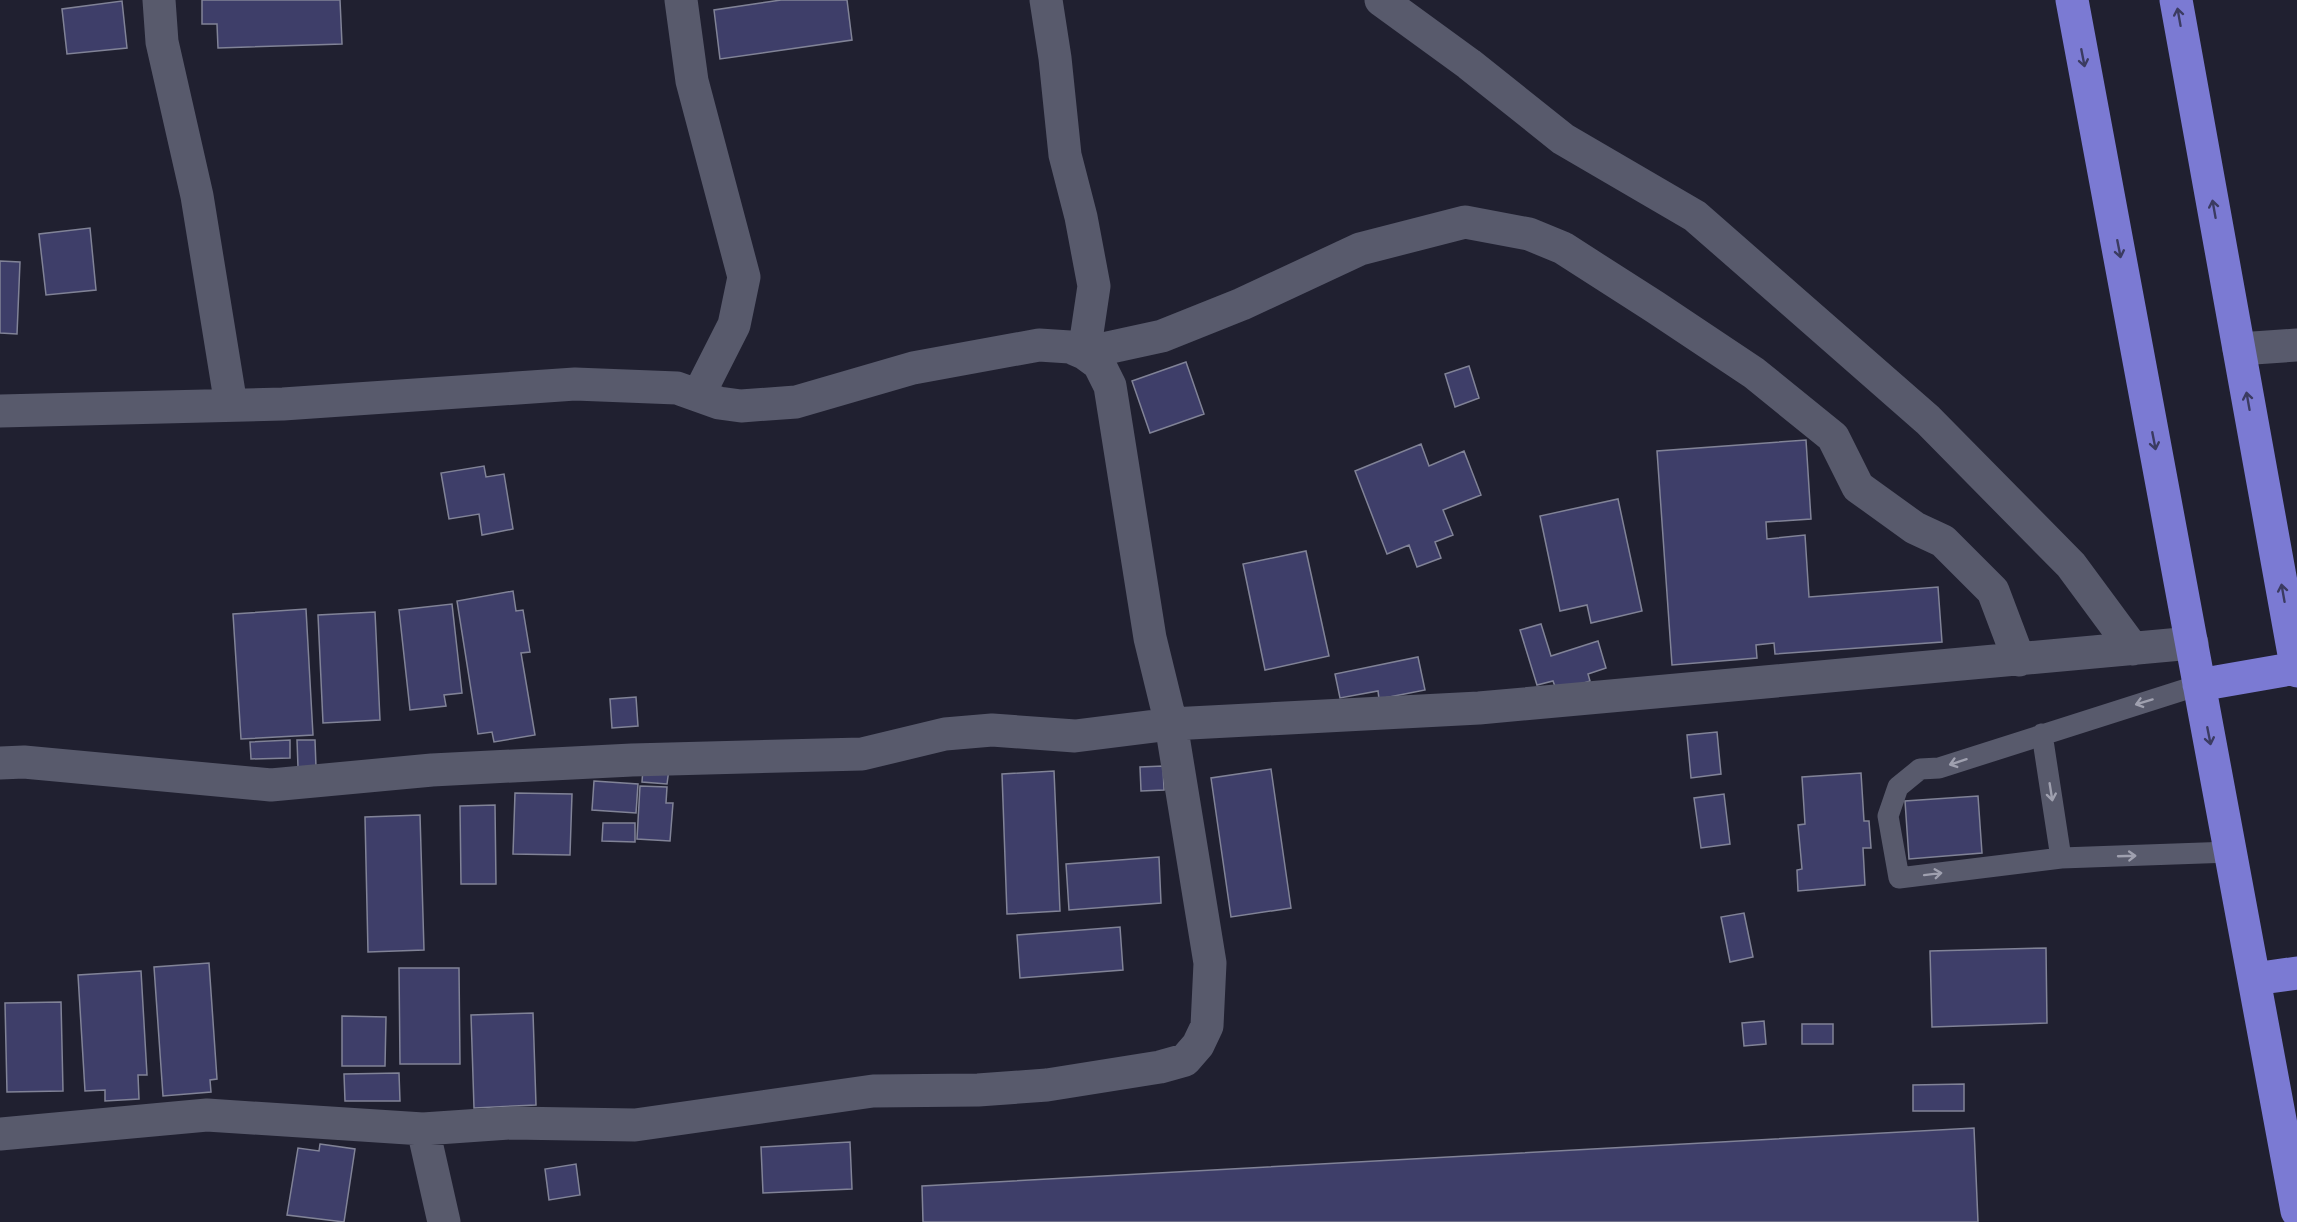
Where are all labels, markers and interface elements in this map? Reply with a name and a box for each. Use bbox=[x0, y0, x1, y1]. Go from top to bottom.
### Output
one-way arrow bbox=[2173, 8, 2184, 28]
one-way arrow bbox=[2078, 47, 2089, 67]
one-way arrow bbox=[2208, 200, 2219, 220]
one-way arrow bbox=[2113, 239, 2124, 259]
one-way arrow bbox=[2242, 392, 2253, 412]
one-way arrow bbox=[2149, 431, 2160, 450]
one-way arrow bbox=[2277, 584, 2288, 604]
one-way arrow bbox=[2135, 697, 2154, 708]
one-way arrow bbox=[2204, 726, 2215, 745]
one-way arrow bbox=[1949, 757, 1968, 768]
one-way arrow bbox=[2045, 782, 2056, 801]
one-way arrow bbox=[2117, 850, 2137, 861]
one-way arrow bbox=[1923, 868, 1943, 879]

